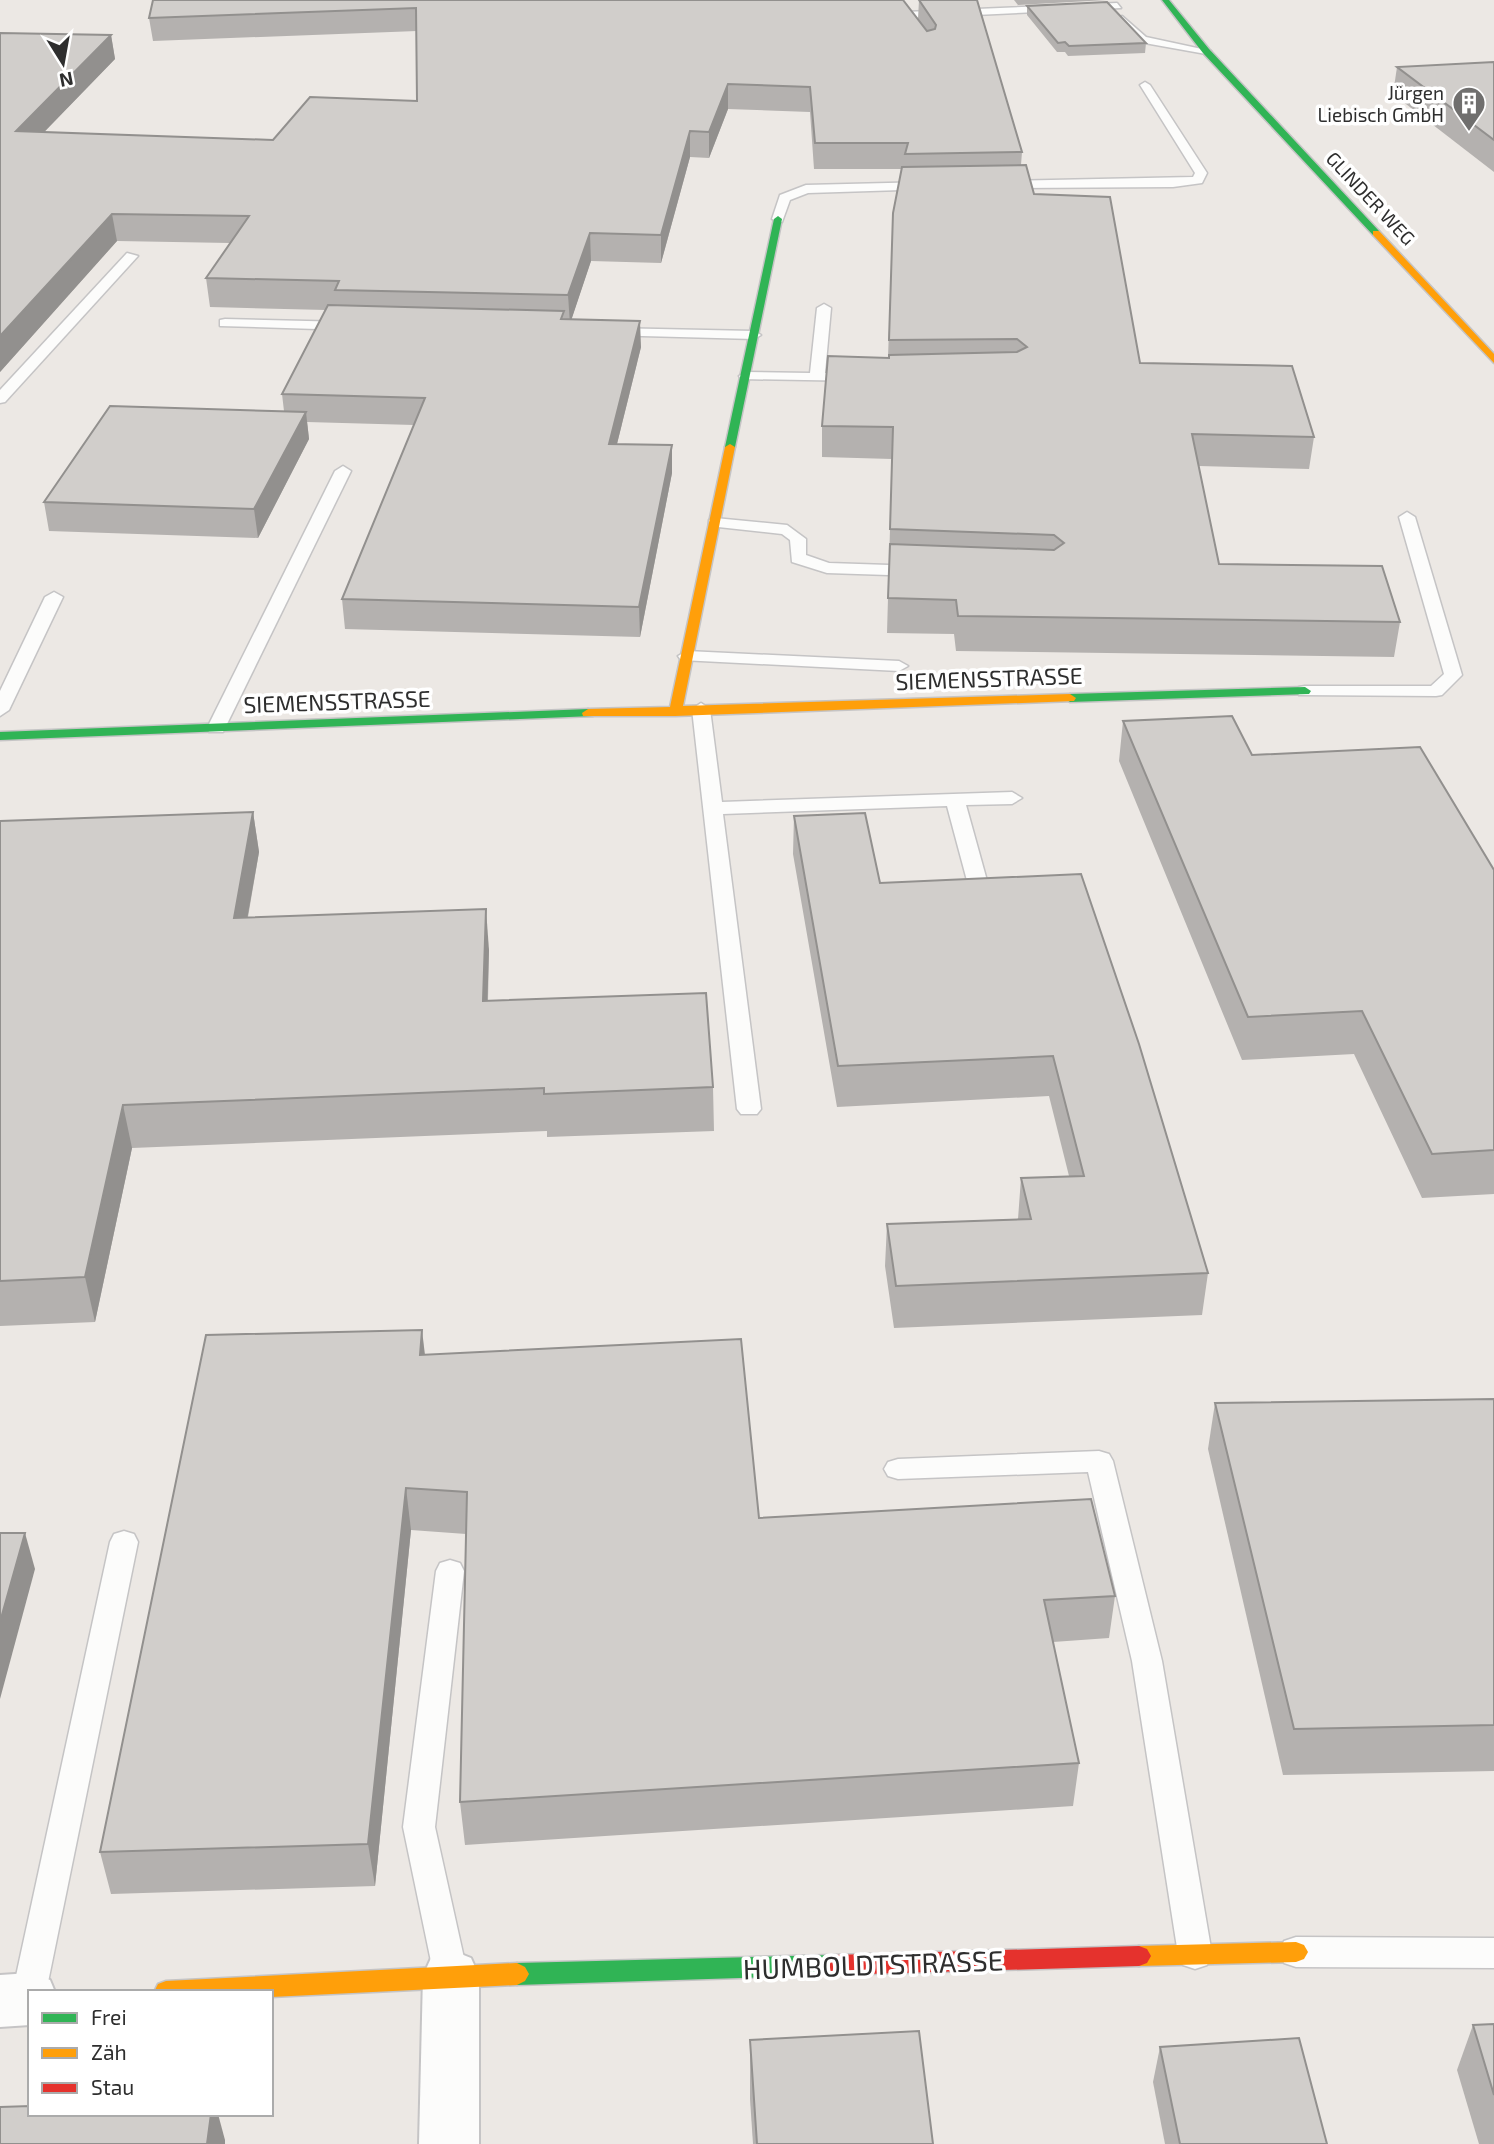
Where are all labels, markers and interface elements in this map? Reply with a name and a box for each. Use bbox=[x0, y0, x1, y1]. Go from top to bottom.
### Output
north arrow bbox=[28, 28, 98, 98]
text: N bbox=[57, 68, 75, 93]
place label: Jürgen Liebisch GmbH bbox=[1317, 81, 1444, 126]
building icon: Jürgen Liebisch GmbH bbox=[1450, 84, 1488, 133]
street label: GLINDER WEG bbox=[1322, 146, 1420, 250]
street label: SIEMENSSTRASSE bbox=[895, 661, 1083, 695]
street label: SIEMENSSTRASSE bbox=[243, 684, 431, 718]
street label: HUMBOLDTSTRASSE bbox=[742, 1942, 1004, 1986]
legend bbox=[28, 1990, 273, 2116]
text: Frei bbox=[91, 2004, 127, 2029]
text: Zäh bbox=[91, 2039, 127, 2064]
text: Stau bbox=[91, 2074, 134, 2099]

